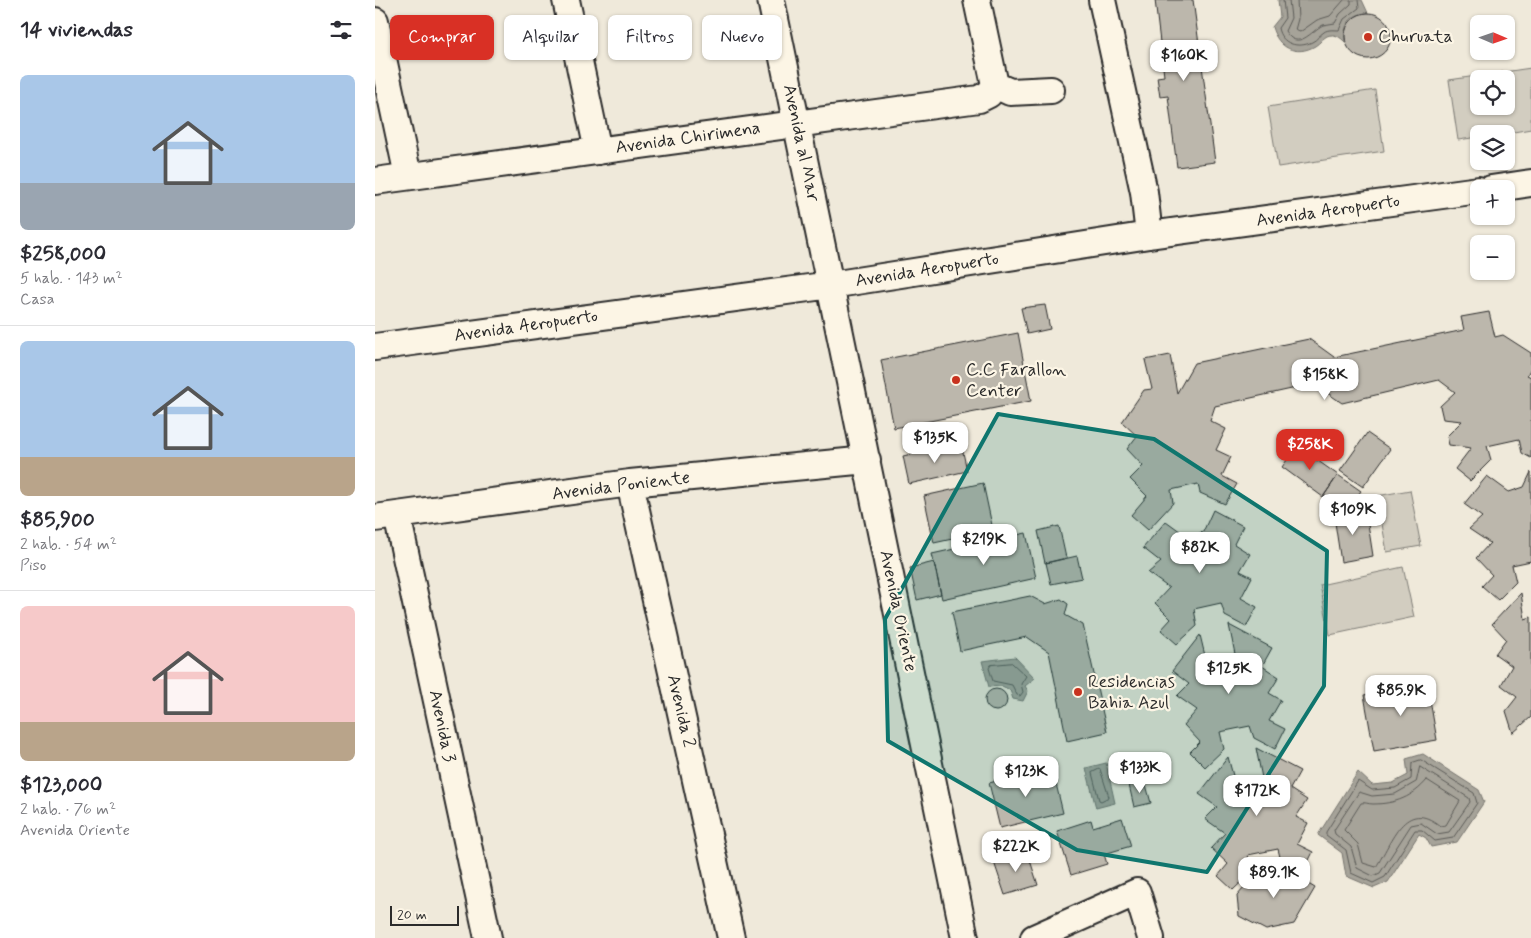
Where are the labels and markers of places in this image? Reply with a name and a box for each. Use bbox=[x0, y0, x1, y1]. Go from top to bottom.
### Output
place label: Churuata bbox=[1378, 25, 1453, 49]
marker: Churuata bbox=[1362, 31, 1374, 43]
pin: $160K bbox=[1149, 39, 1219, 82]
place label: C.C Farallon Center bbox=[966, 358, 1066, 403]
pin: $158K bbox=[1290, 358, 1360, 401]
marker: C.C Farallon Center bbox=[950, 374, 962, 386]
pin: $135K bbox=[900, 422, 970, 464]
pin: $258K bbox=[1275, 428, 1345, 471]
pin: $109K bbox=[1318, 494, 1388, 536]
pin: $219K bbox=[949, 524, 1019, 566]
pin: $82K bbox=[1170, 532, 1230, 574]
pin: $125K bbox=[1194, 652, 1264, 695]
place label: Residencias Bahia Azul bbox=[1088, 670, 1175, 715]
pin: $85.9K bbox=[1360, 674, 1442, 717]
marker: Residencias Bahia Azul bbox=[1072, 686, 1084, 698]
pin: $133K bbox=[1105, 752, 1175, 794]
pin: $123K bbox=[991, 756, 1061, 798]
pin: $172K bbox=[1222, 774, 1292, 817]
pin: $222K bbox=[981, 830, 1051, 873]
pin: $89.1K bbox=[1233, 856, 1315, 899]

